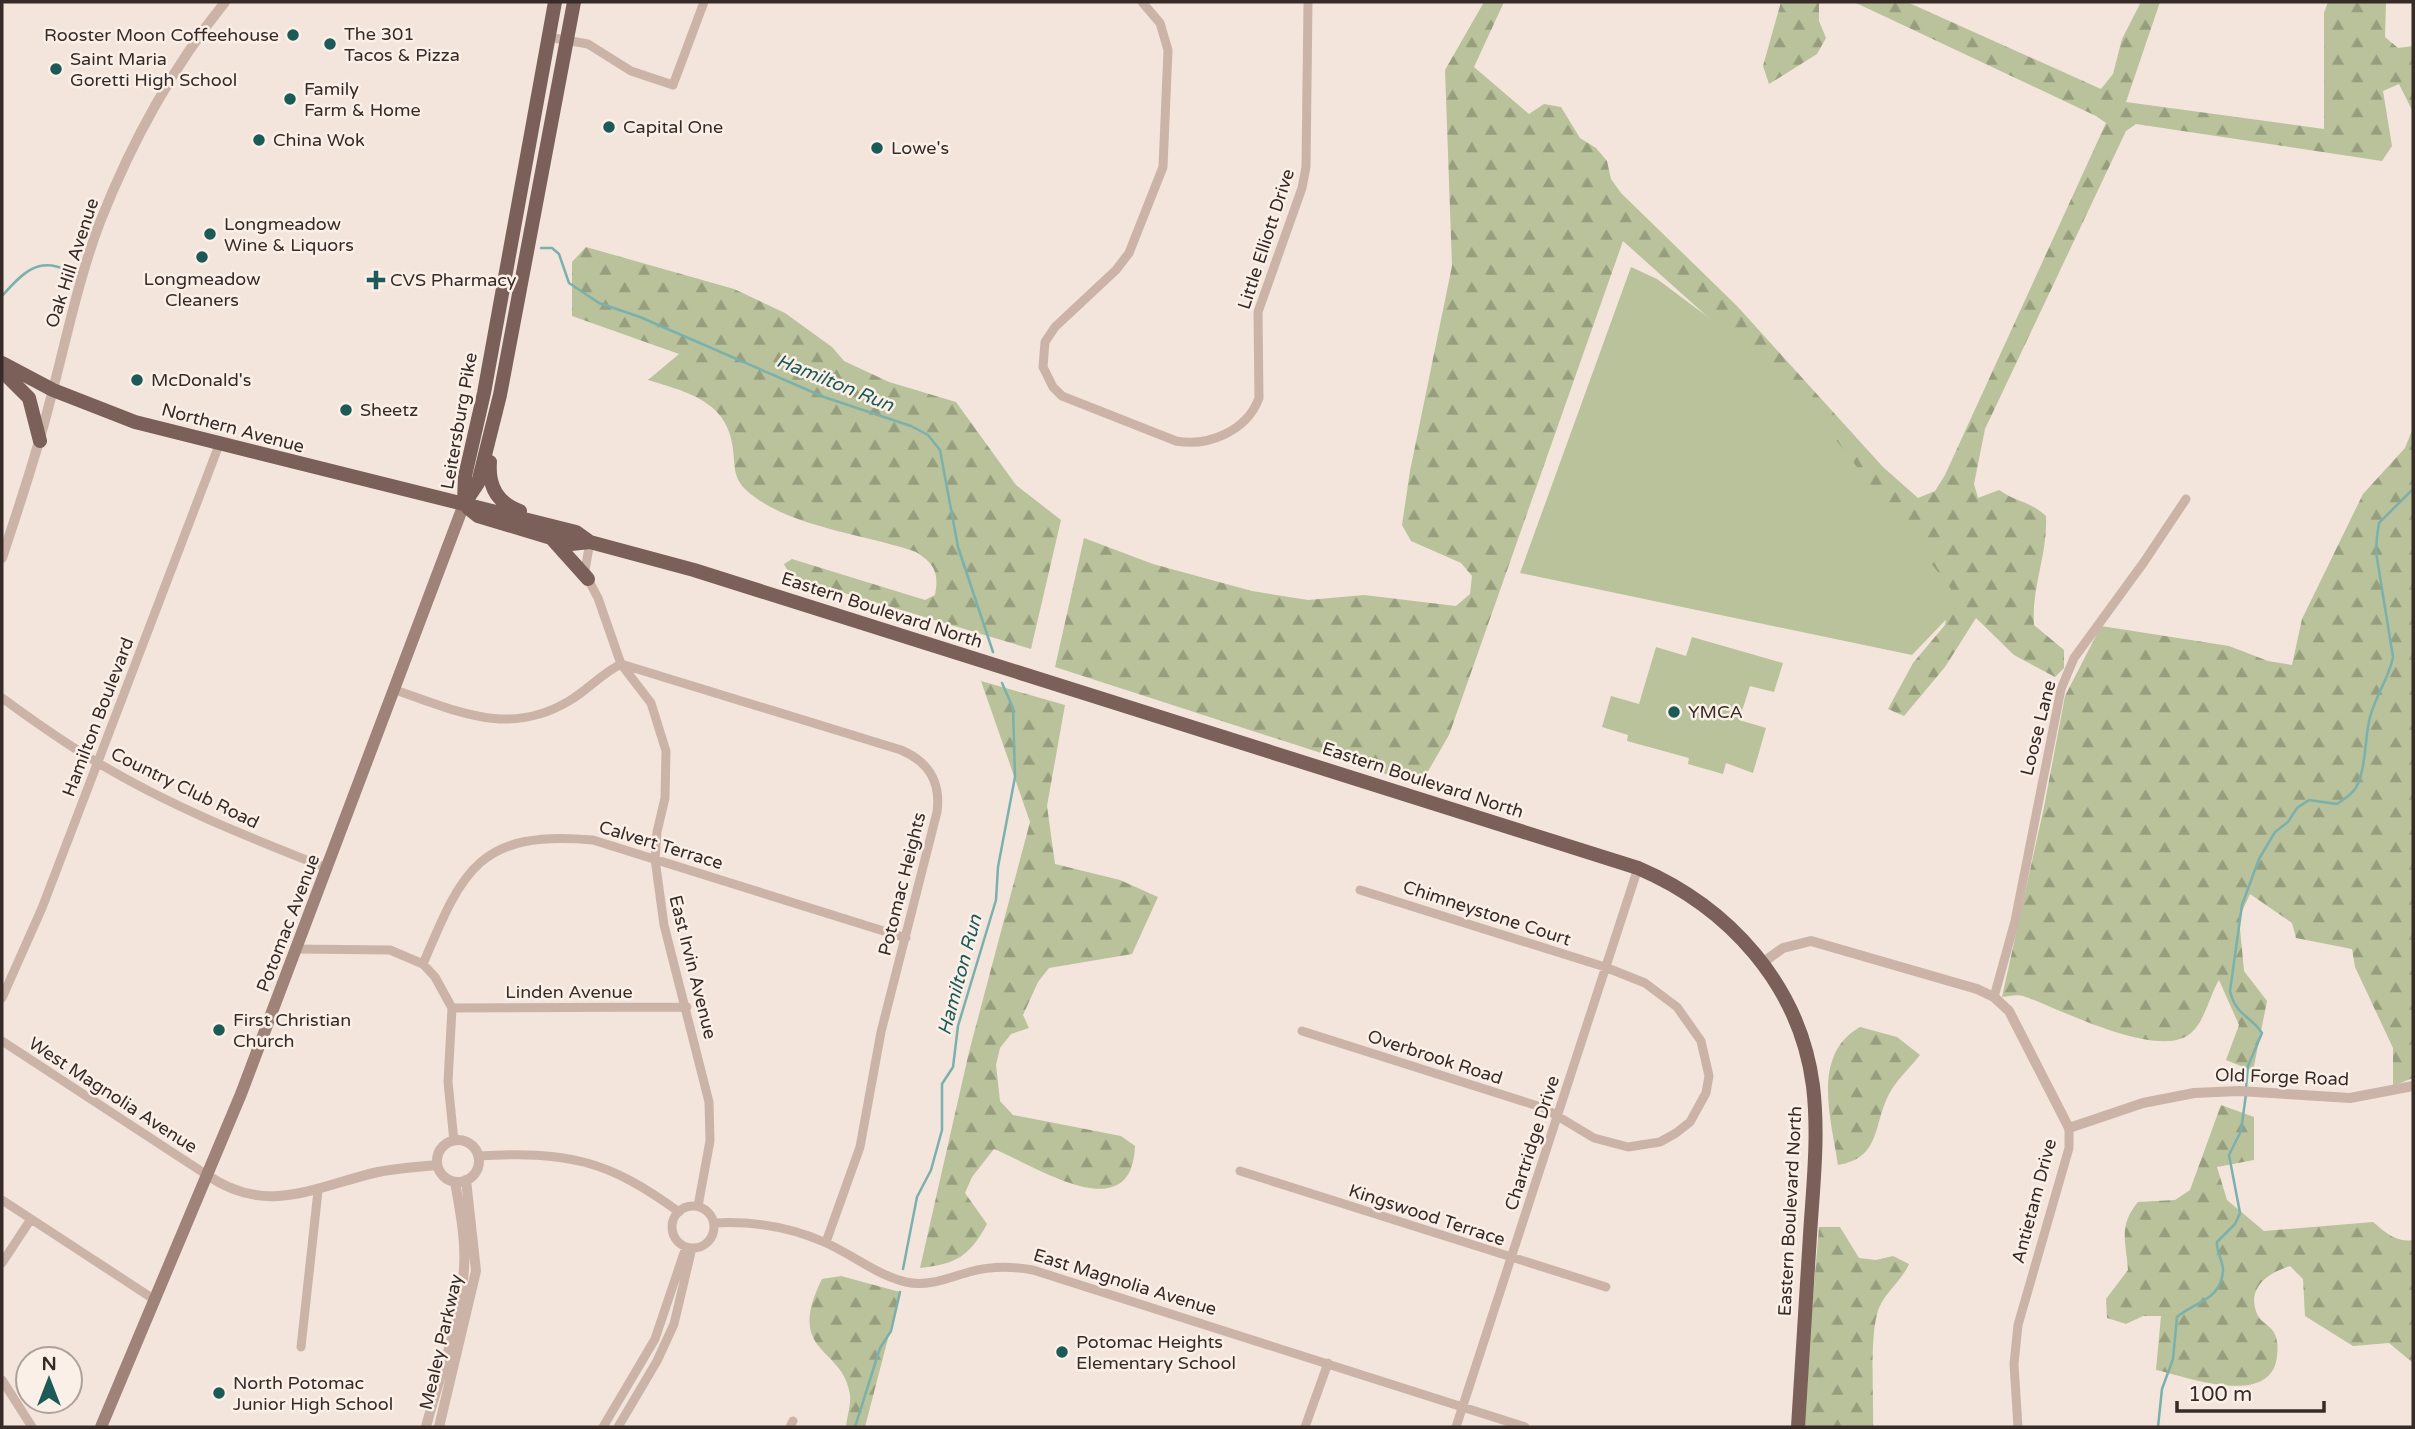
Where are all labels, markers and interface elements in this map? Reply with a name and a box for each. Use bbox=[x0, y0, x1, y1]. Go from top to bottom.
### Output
place label: The 301 Tacos & Pizza bbox=[344, 23, 460, 66]
place label: Rooster Moon Coffeehouse bbox=[44, 24, 279, 46]
marker: Rooster Moon Coffeehouse bbox=[285, 27, 301, 43]
marker: The 301 Tacos & Pizza bbox=[322, 36, 338, 52]
place label: Saint Maria Goretti High School bbox=[70, 48, 237, 91]
marker: Saint Maria Goretti High School bbox=[48, 61, 64, 77]
place label: Family Farm & Home bbox=[304, 78, 421, 121]
marker: Family Farm & Home bbox=[282, 91, 298, 107]
place label: Capital One bbox=[623, 116, 723, 138]
marker: Capital One bbox=[601, 119, 617, 135]
place label: China Wok bbox=[273, 129, 365, 151]
marker: China Wok bbox=[251, 132, 267, 148]
place label: Lowe's bbox=[891, 137, 949, 159]
marker: Lowe's bbox=[869, 140, 885, 156]
street label: Little Elliott Drive bbox=[1233, 166, 1299, 312]
street label: Oak Hill Avenue bbox=[41, 195, 103, 331]
place label: Longmeadow Wine & Liquors bbox=[224, 213, 354, 256]
marker: Longmeadow Wine & Liquors bbox=[202, 226, 218, 242]
marker: Longmeadow Cleaners bbox=[194, 249, 210, 265]
place label: Longmeadow Cleaners bbox=[144, 268, 260, 311]
place label: CVS Pharmacy bbox=[390, 269, 517, 291]
marker: CVS Pharmacy bbox=[368, 272, 384, 288]
water label: Hamilton Run bbox=[773, 350, 897, 417]
street label: Leitersburg Pike bbox=[436, 351, 482, 491]
place label: McDonald's bbox=[151, 369, 251, 391]
marker: McDonald's bbox=[129, 372, 145, 388]
street label: Northern Avenue bbox=[159, 398, 307, 458]
place label: Sheetz bbox=[360, 399, 418, 421]
marker: Sheetz bbox=[338, 402, 354, 418]
street label: Eastern Boulevard North bbox=[779, 567, 985, 653]
street label: Hamilton Boulevard bbox=[57, 634, 139, 800]
street label: Loose Lane bbox=[2016, 678, 2060, 778]
place label: YMCA bbox=[1688, 701, 1743, 723]
marker: YMCA bbox=[1666, 704, 1682, 720]
street label: Eastern Boulevard North bbox=[1320, 737, 1526, 823]
street label: Country Club Road bbox=[107, 743, 263, 833]
street label: Potomac Heights bbox=[874, 810, 930, 958]
street label: Calvert Terrace bbox=[596, 816, 726, 874]
street label: Potomac Avenue bbox=[252, 851, 324, 995]
street label: Chimneystone Court bbox=[1400, 875, 1574, 951]
street label: East Irvin Avenue bbox=[664, 893, 722, 1041]
water label: Hamilton Run bbox=[933, 912, 987, 1038]
street label: Linden Avenue bbox=[505, 981, 633, 1003]
place label: First Christian Church bbox=[233, 1009, 351, 1052]
marker: First Christian Church bbox=[211, 1022, 227, 1038]
street label: Overbrook Road bbox=[1365, 1025, 1505, 1089]
street label: West Magnolia Avenue bbox=[25, 1032, 201, 1158]
street label: Old Forge Road bbox=[2215, 1064, 2349, 1090]
street label: Chartridge Drive bbox=[1500, 1073, 1564, 1213]
street label: Eastern Boulevard North bbox=[1774, 1105, 1806, 1317]
street label: Antietam Drive bbox=[2007, 1136, 2061, 1266]
street label: Kingswood Terrace bbox=[1346, 1179, 1508, 1251]
street label: East Magnolia Avenue bbox=[1031, 1244, 1219, 1320]
street label: Mealey Parkway bbox=[415, 1272, 467, 1412]
place label: Potomac Heights Elementary School bbox=[1076, 1331, 1236, 1374]
marker: Potomac Heights Elementary School bbox=[1054, 1344, 1070, 1360]
north arrow bbox=[14, 1345, 84, 1415]
text: N bbox=[41, 1353, 57, 1375]
scale bar bbox=[2177, 1370, 2324, 1414]
place label: North Potomac Junior High School bbox=[233, 1372, 393, 1415]
text: 100 m bbox=[2188, 1382, 2252, 1407]
marker: North Potomac Junior High School bbox=[211, 1385, 227, 1401]

